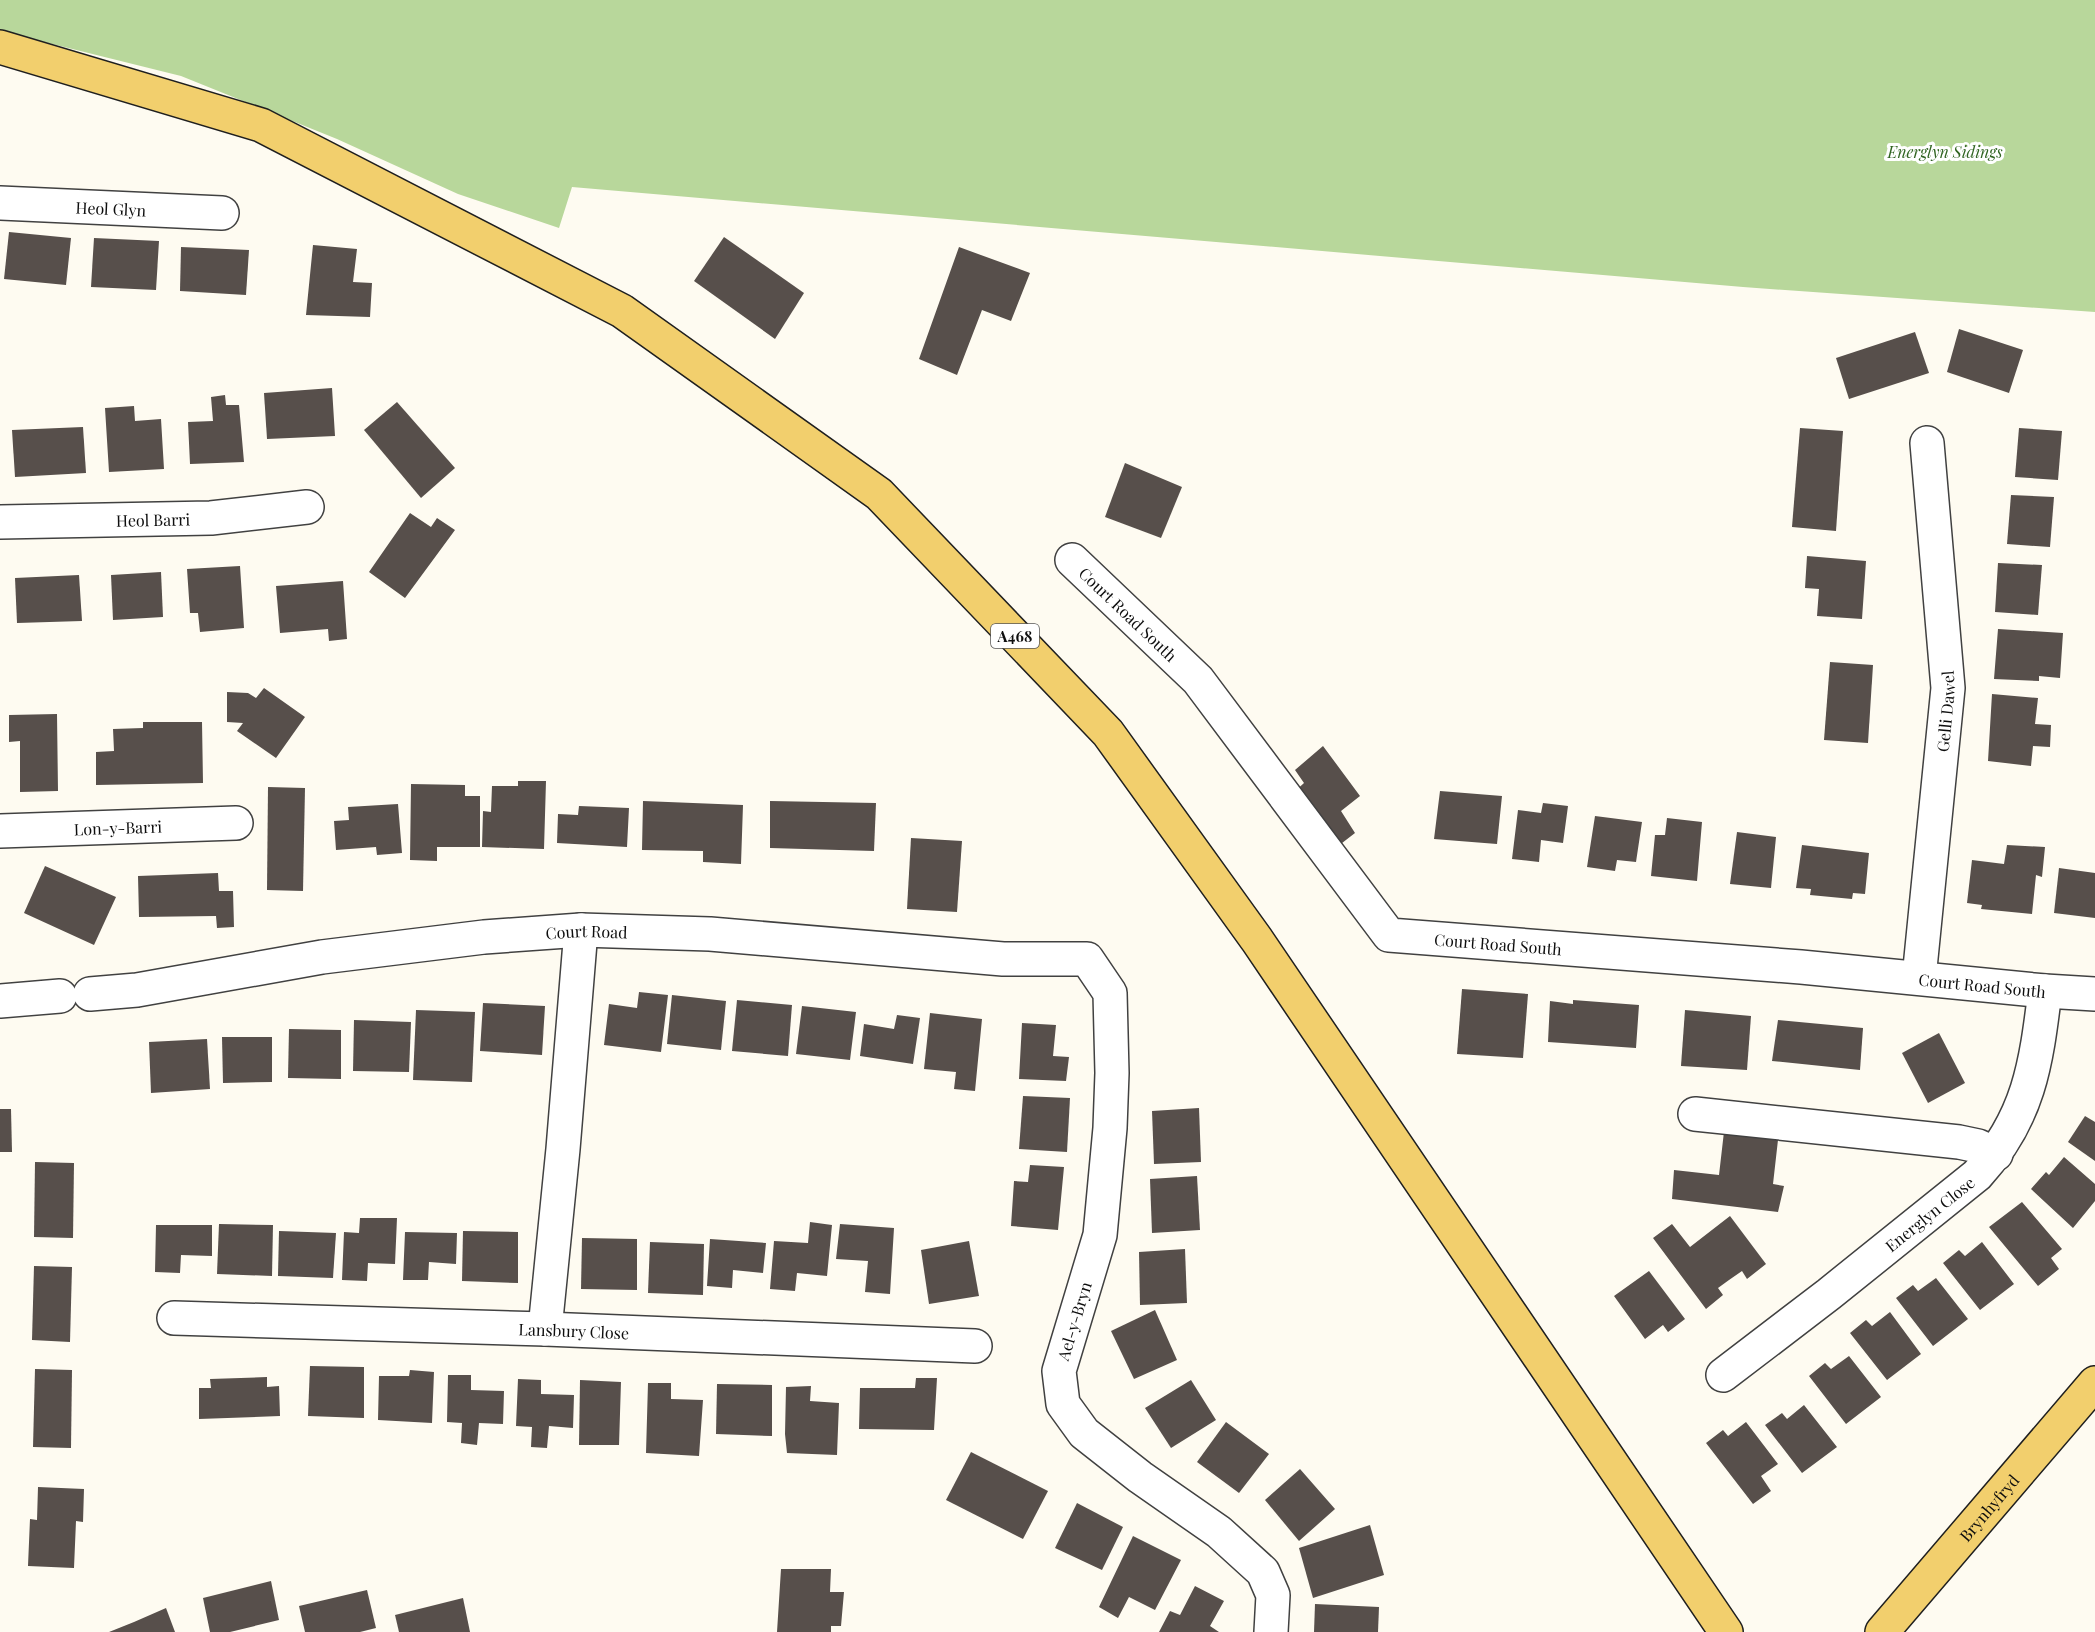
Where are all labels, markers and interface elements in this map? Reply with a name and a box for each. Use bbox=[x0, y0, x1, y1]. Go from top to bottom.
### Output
park label: Energlyn Sidings bbox=[1886, 141, 2003, 162]
street label: Heol Glyn bbox=[75, 196, 147, 220]
street label: Heol Barri bbox=[116, 508, 190, 530]
street label: Court Road South bbox=[1075, 562, 1182, 666]
road number: A468 bbox=[991, 624, 1039, 648]
street label: Gelli Dawel bbox=[1931, 669, 1959, 753]
street label: Lon-y-Barri bbox=[73, 815, 163, 839]
street label: Court Road bbox=[545, 919, 628, 943]
street label: Court Road South bbox=[1434, 928, 1563, 959]
street label: Court Road South bbox=[1918, 968, 2047, 1002]
street label: Energlyn Close bbox=[1880, 1171, 1978, 1256]
street label: Ael-y-Bryn bbox=[1052, 1279, 1096, 1364]
street label: Lansbury Close bbox=[518, 1318, 630, 1343]
street label: Brynhyfryd bbox=[1954, 1470, 2023, 1545]

